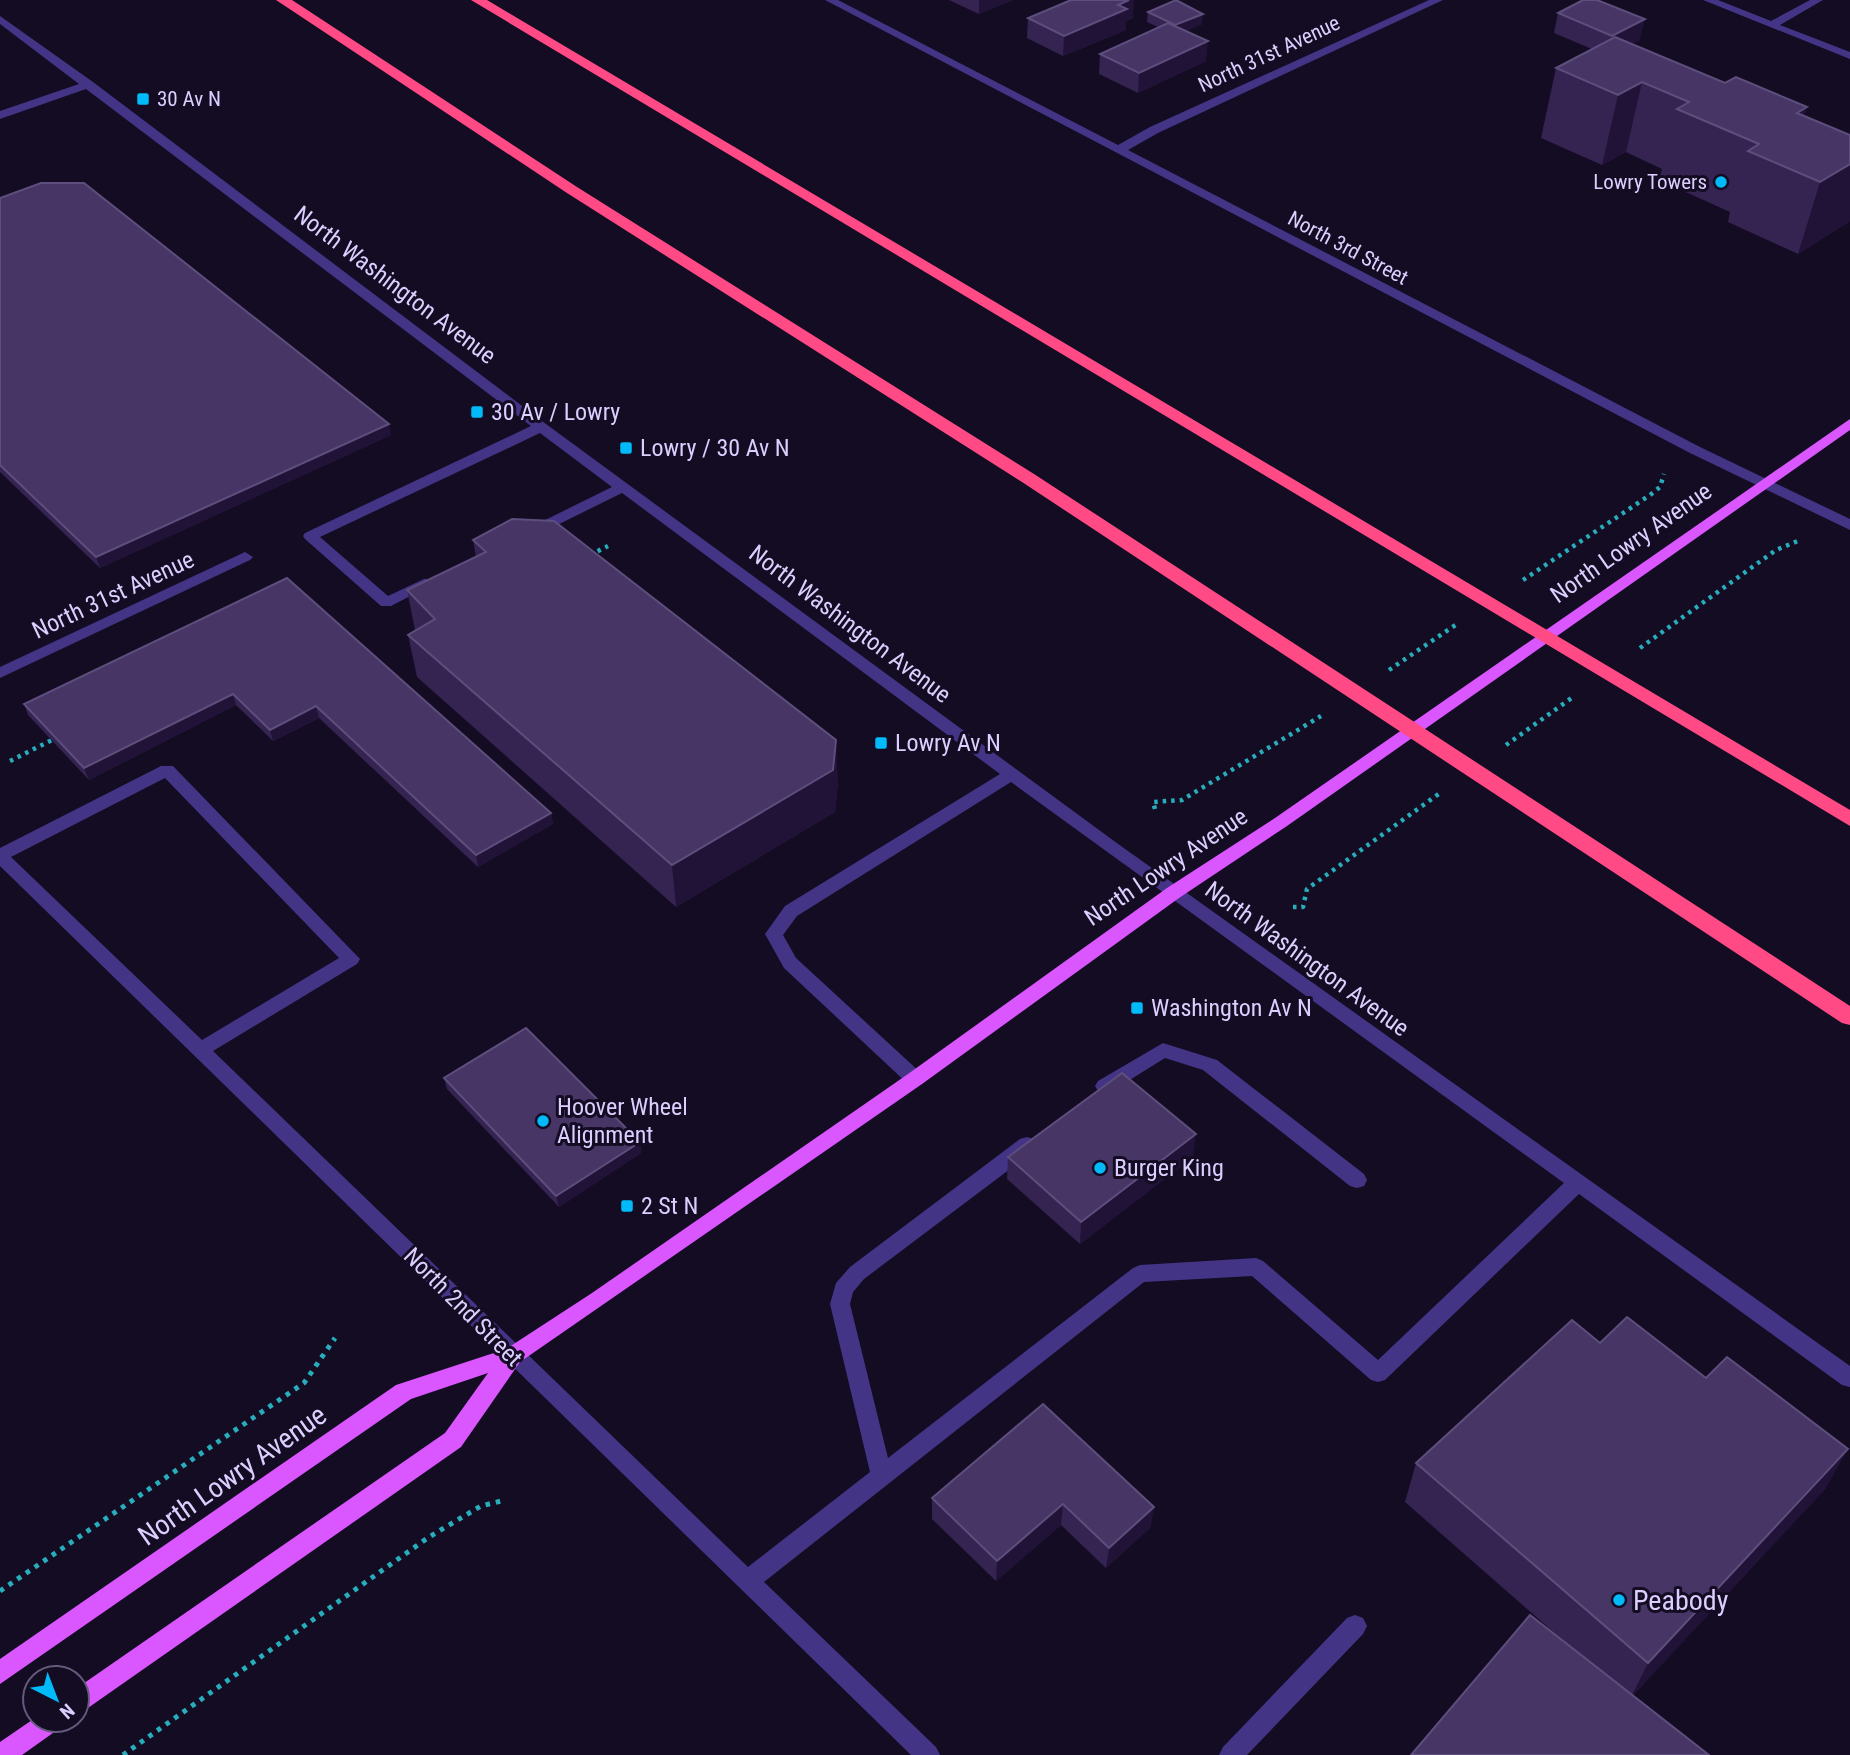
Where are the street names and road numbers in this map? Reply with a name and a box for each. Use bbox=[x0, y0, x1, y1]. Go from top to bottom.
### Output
street label: North 31st Avenue bbox=[1194, 11, 1344, 97]
street label: North Washington Avenue bbox=[289, 200, 501, 370]
street label: North 3rd Street bbox=[1284, 206, 1412, 290]
street label: North Lowry Avenue bbox=[1545, 477, 1717, 609]
street label: North Washington Avenue bbox=[744, 539, 956, 709]
street label: North 31st Avenue bbox=[28, 545, 198, 645]
street label: North Lowry Avenue bbox=[1079, 802, 1253, 932]
street label: North Washington Avenue bbox=[1200, 876, 1414, 1042]
street label: North 2nd Street bbox=[398, 1242, 528, 1372]
street label: North Lowry Avenue bbox=[132, 1398, 333, 1553]

